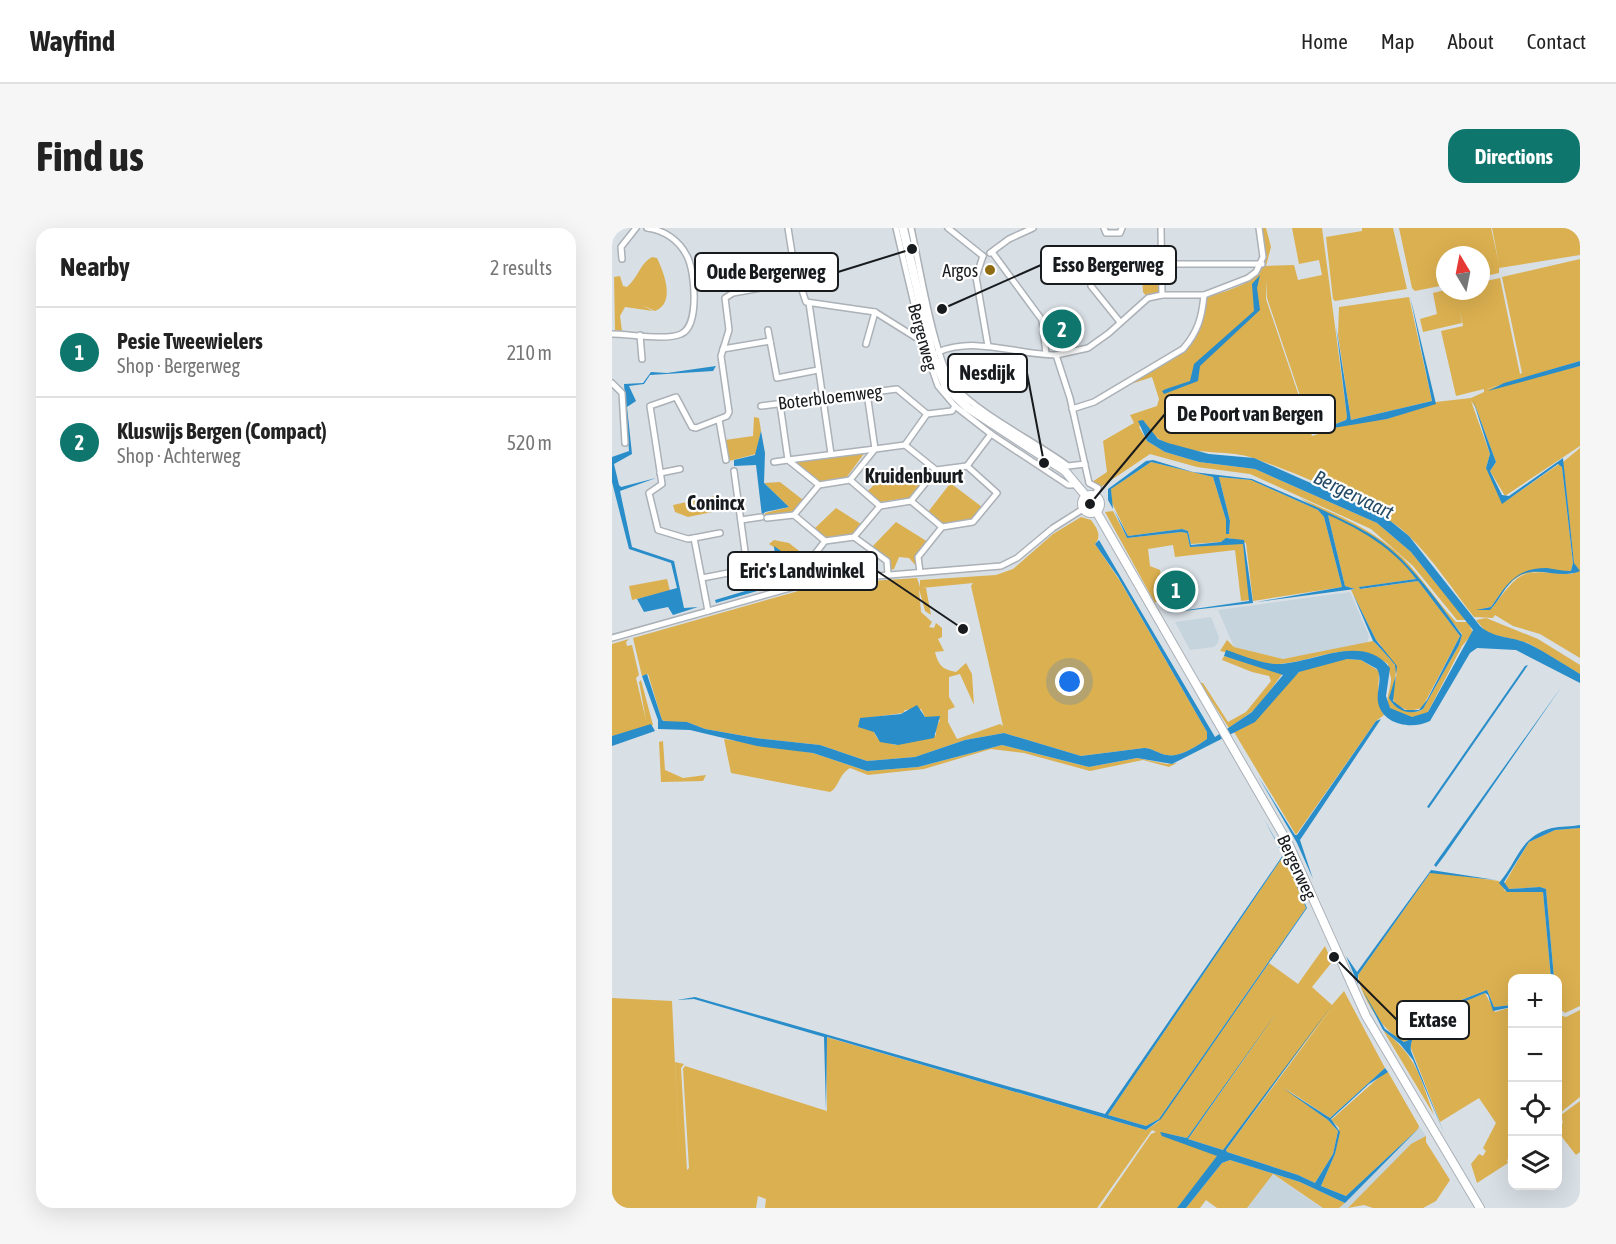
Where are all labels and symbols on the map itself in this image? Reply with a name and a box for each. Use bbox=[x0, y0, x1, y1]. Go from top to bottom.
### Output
callout: Esso Bergerweg bbox=[1041, 246, 1176, 284]
north arrow bbox=[1436, 246, 1490, 300]
callout: Oude Bergerweg bbox=[695, 253, 838, 291]
text: Esso Bergerweg bbox=[1052, 253, 1164, 276]
text: Oude Bergerweg bbox=[706, 260, 826, 283]
place label: Argos bbox=[942, 260, 978, 281]
marker: Argos bbox=[983, 263, 997, 277]
street label: Bergerweg bbox=[904, 301, 942, 373]
pin: 2 bbox=[1042, 306, 1082, 352]
callout: Nesdijk bbox=[948, 354, 1027, 392]
text: Nesdijk bbox=[959, 361, 1015, 384]
street label: Boterbloemweg bbox=[777, 380, 883, 414]
callout: De Poort van Bergen bbox=[1165, 395, 1335, 433]
text: De Poort van Bergen bbox=[1177, 402, 1323, 425]
district label: Kruidenbuurt bbox=[865, 464, 963, 487]
water label: Bergervaart bbox=[1310, 465, 1398, 523]
district label: Conincx bbox=[687, 491, 745, 514]
callout: Eric's Landwinkel bbox=[728, 552, 877, 590]
text: Eric's Landwinkel bbox=[740, 559, 865, 582]
pin: 1 bbox=[1156, 568, 1196, 613]
your location bbox=[1055, 667, 1084, 696]
street label: Bergerweg bbox=[1273, 831, 1321, 903]
callout: Extase bbox=[1397, 1001, 1469, 1039]
text: Extase bbox=[1409, 1008, 1457, 1031]

